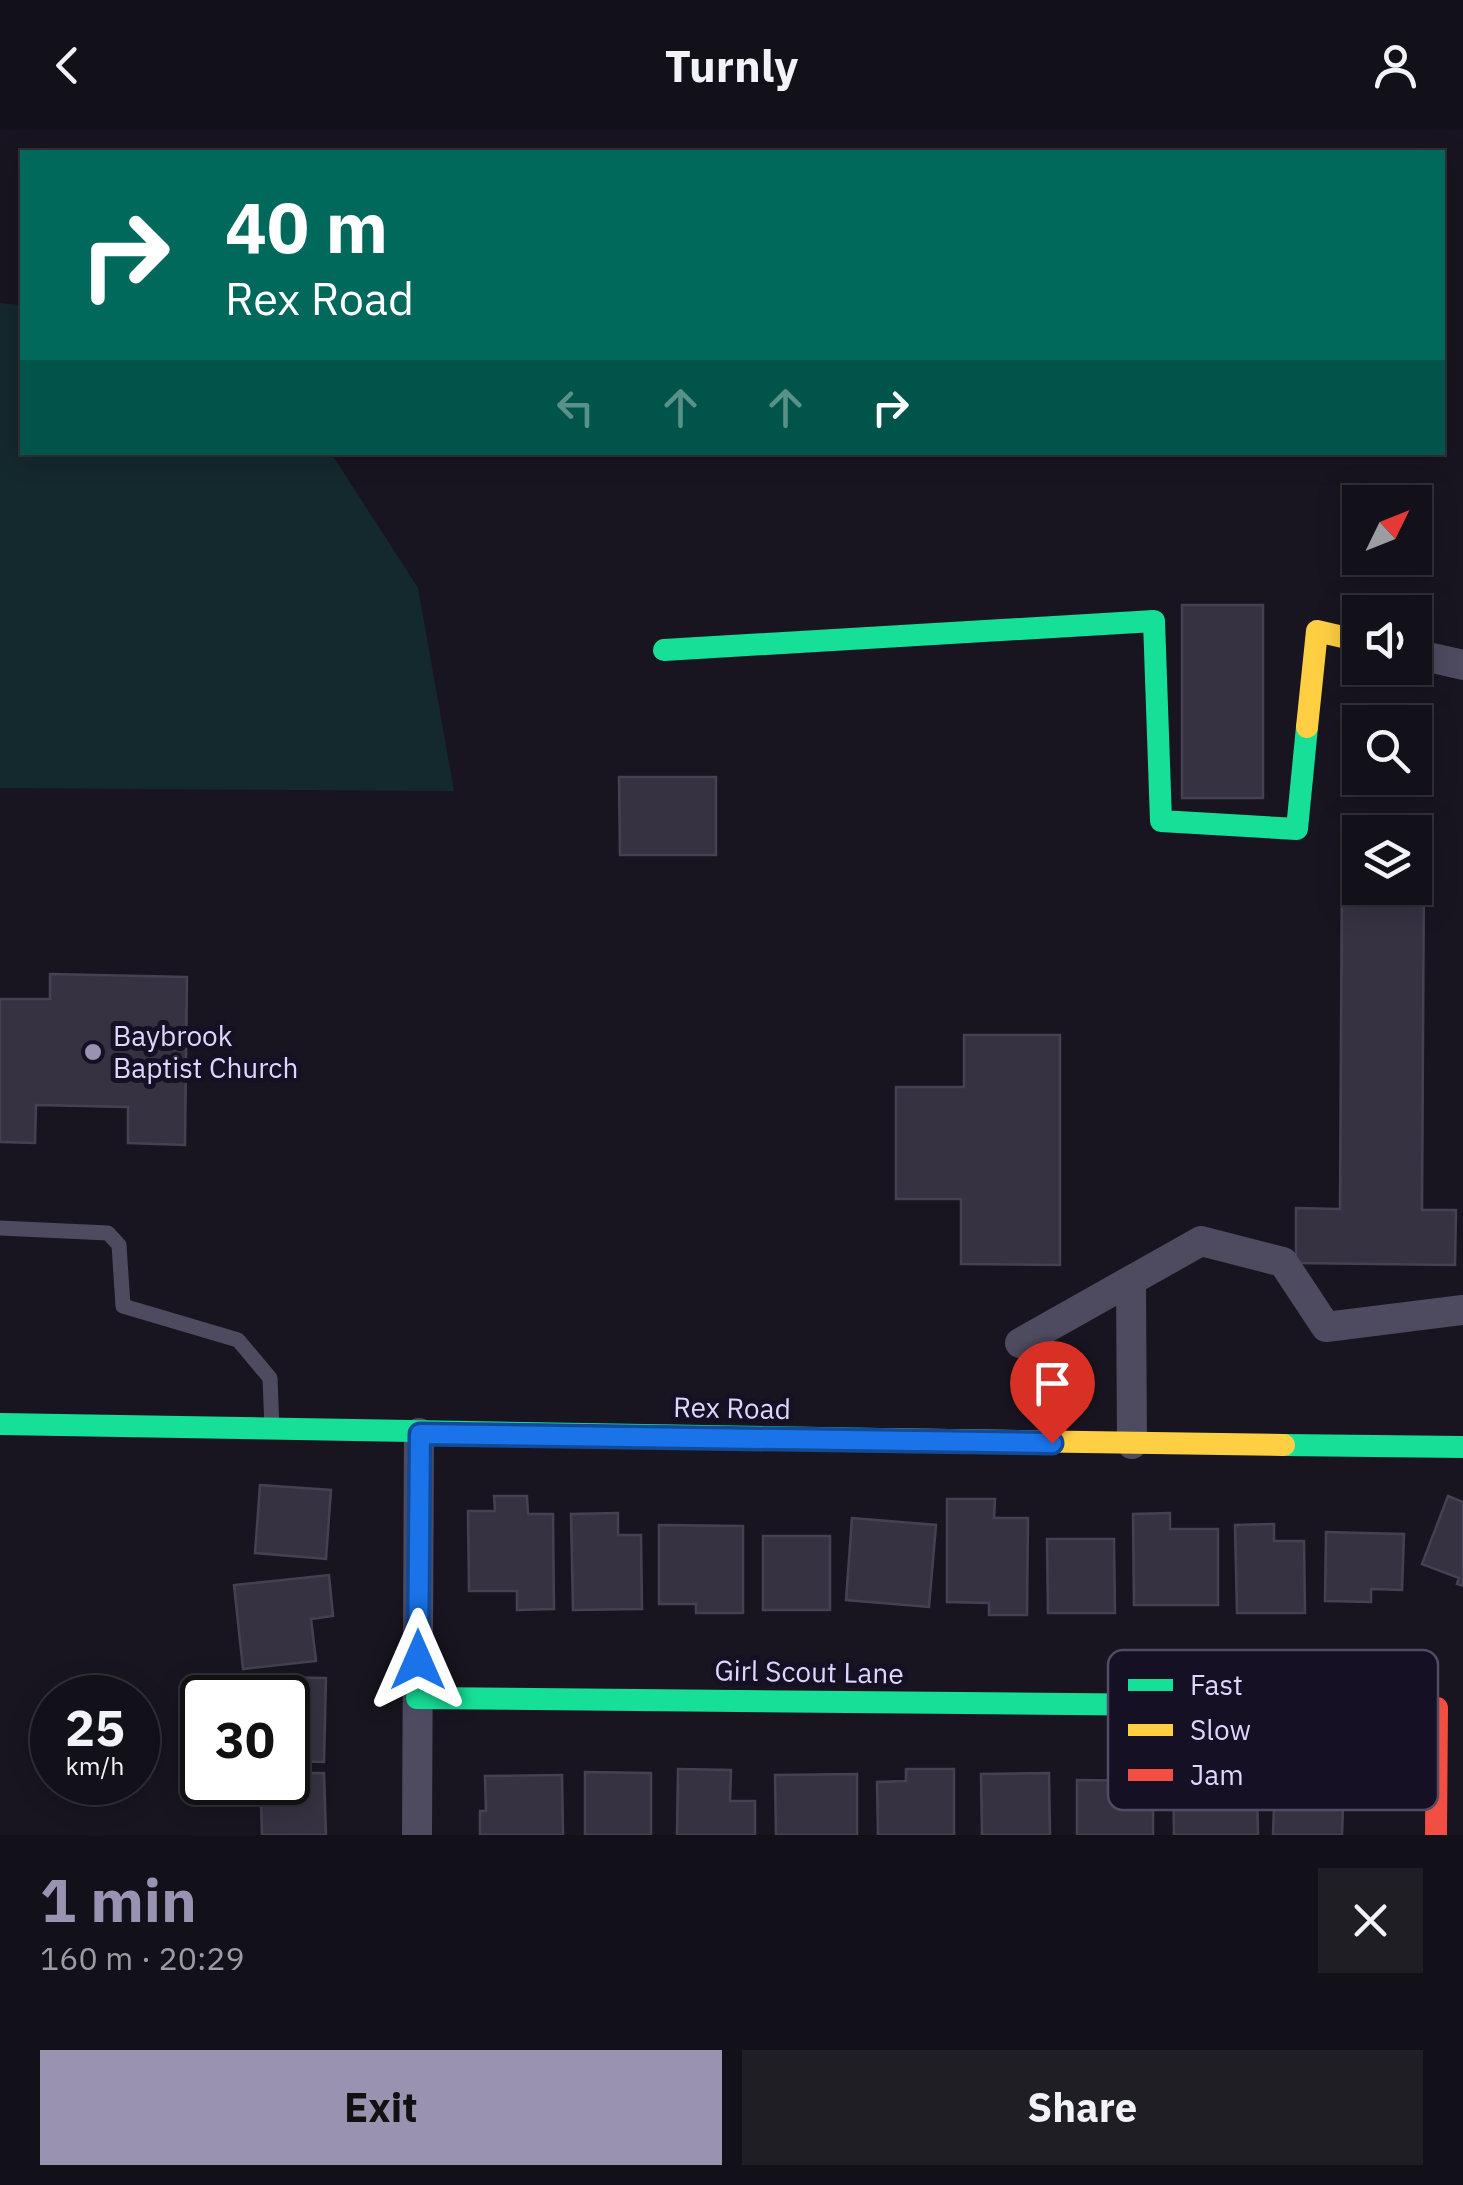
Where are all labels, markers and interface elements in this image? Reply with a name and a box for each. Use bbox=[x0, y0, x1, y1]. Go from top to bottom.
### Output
text: Turnly bbox=[665, 36, 798, 94]
icon: back bbox=[40, 38, 95, 93]
icon: person bbox=[1368, 38, 1423, 93]
text: 40 m bbox=[225, 181, 388, 272]
icon: right bbox=[60, 190, 190, 320]
text: Rex Road bbox=[225, 269, 414, 327]
icon: left bbox=[548, 380, 603, 435]
icon: ahead bbox=[653, 380, 708, 435]
icon: ahead bbox=[758, 380, 813, 435]
icon: right bbox=[863, 380, 918, 435]
north arrow bbox=[1342, 485, 1432, 575]
map controls bbox=[1342, 485, 1432, 905]
button: sound bbox=[1342, 595, 1432, 685]
button: search bbox=[1342, 705, 1432, 795]
button: layers bbox=[1342, 815, 1432, 905]
place label: Baybrook Baptist Church bbox=[113, 1017, 298, 1086]
marker: Baybrook Baptist Church bbox=[82, 1041, 104, 1063]
pin bbox=[1010, 1341, 1095, 1444]
icon: arrive bbox=[1025, 1356, 1080, 1411]
street label: Rex Road bbox=[673, 1388, 791, 1427]
position arrow bbox=[366, 1608, 470, 1712]
legend bbox=[1108, 1650, 1438, 1810]
street label: Girl Scout Lane bbox=[714, 1651, 904, 1692]
text: Fast bbox=[1190, 1666, 1243, 1703]
speed limit sign: 30 bbox=[180, 1675, 310, 1805]
text: 25 bbox=[65, 1695, 125, 1760]
text: Slow bbox=[1190, 1711, 1251, 1748]
text: km/h bbox=[66, 1749, 124, 1782]
text: Jam bbox=[1190, 1756, 1244, 1793]
text: 1 min bbox=[40, 1860, 197, 1939]
button: close bbox=[1318, 1868, 1423, 1973]
text: 160 m · 20:29 bbox=[40, 1937, 245, 1979]
button: Exit bbox=[40, 2050, 722, 2165]
button: Share bbox=[742, 2050, 1423, 2165]

